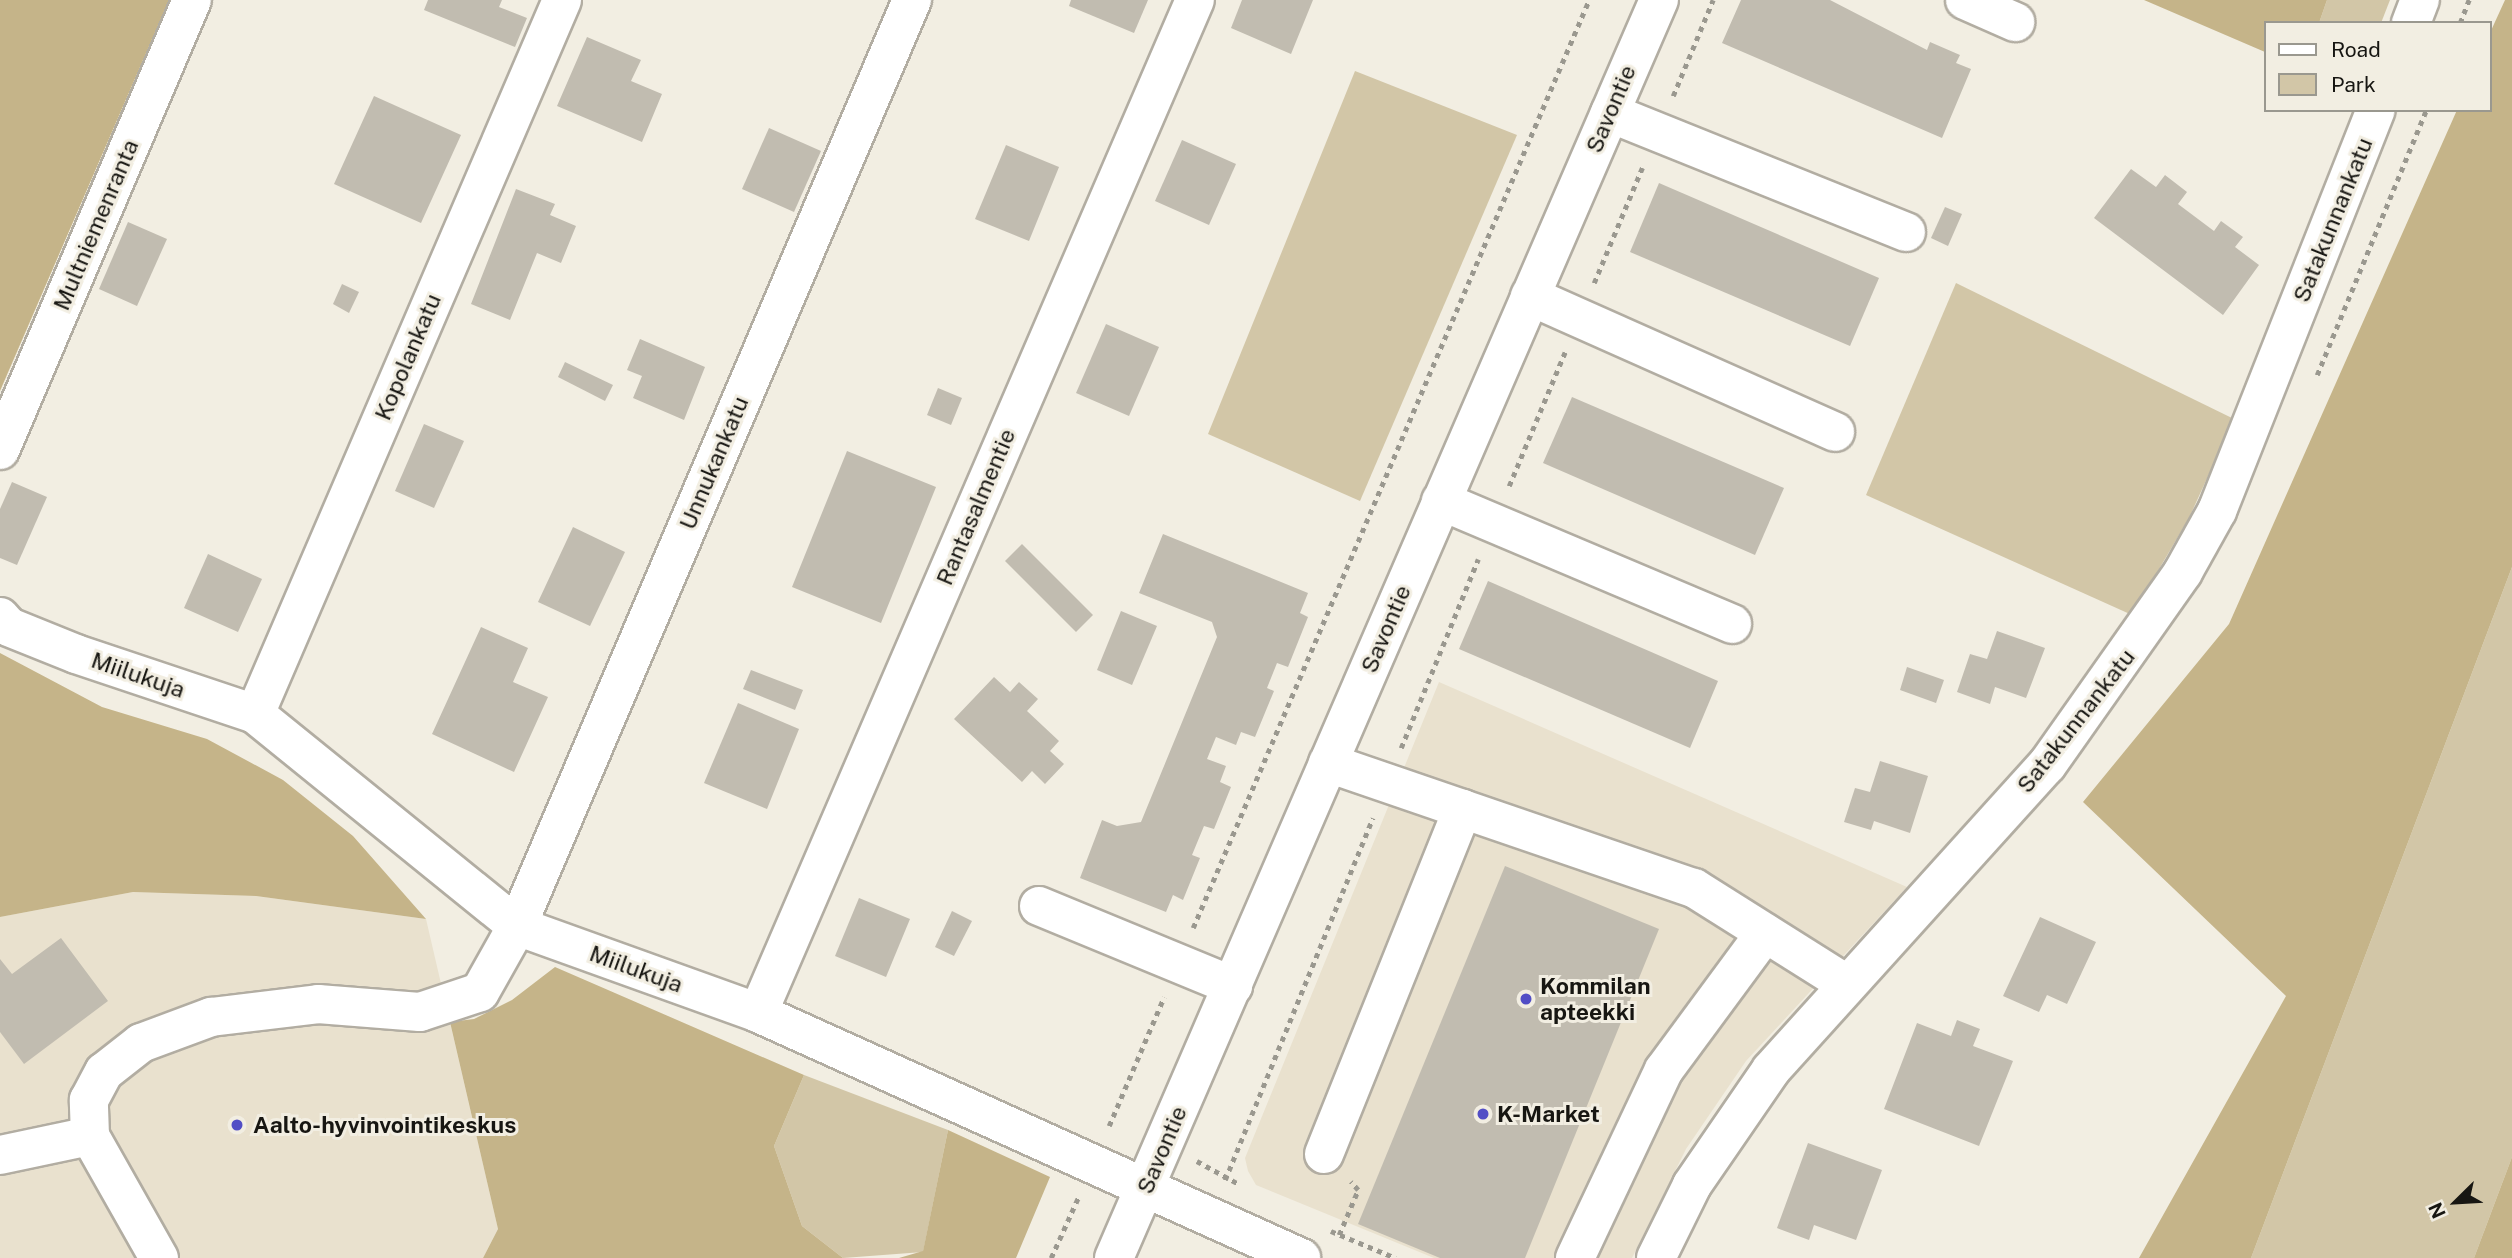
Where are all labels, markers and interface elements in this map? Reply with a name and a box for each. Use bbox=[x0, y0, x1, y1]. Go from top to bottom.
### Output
legend bbox=[2264, 21, 2491, 112]
text: Road bbox=[2331, 37, 2381, 62]
street label: Savontie bbox=[1580, 61, 1642, 157]
text: Park bbox=[2331, 72, 2376, 97]
street label: Satakunnankatu bbox=[2287, 134, 2379, 306]
street label: Multniemenranta bbox=[48, 135, 144, 315]
street label: Kopolankatu bbox=[369, 290, 447, 424]
street label: Unnukankatu bbox=[674, 392, 754, 534]
street label: Rantasalmentie bbox=[931, 425, 1021, 589]
street label: Savontie bbox=[1355, 581, 1417, 677]
street label: Satakunnankatu bbox=[2011, 644, 2141, 798]
street label: Miilukuja bbox=[88, 646, 188, 704]
street label: Miilukuja bbox=[586, 939, 686, 999]
place label: Kommilan apteekki bbox=[1540, 972, 1651, 1026]
marker: Kommilan apteekki bbox=[1518, 991, 1534, 1007]
place label: K-Market bbox=[1497, 1100, 1600, 1128]
street label: Savontie bbox=[1131, 1102, 1193, 1198]
marker: K-Market bbox=[1475, 1106, 1491, 1122]
place label: Aalto-hyvinvointikeskus bbox=[253, 1111, 516, 1139]
marker: Aalto-hyvinvointikeskus bbox=[227, 1115, 247, 1135]
north arrow bbox=[2421, 1167, 2491, 1237]
text: N bbox=[2424, 1199, 2450, 1222]

